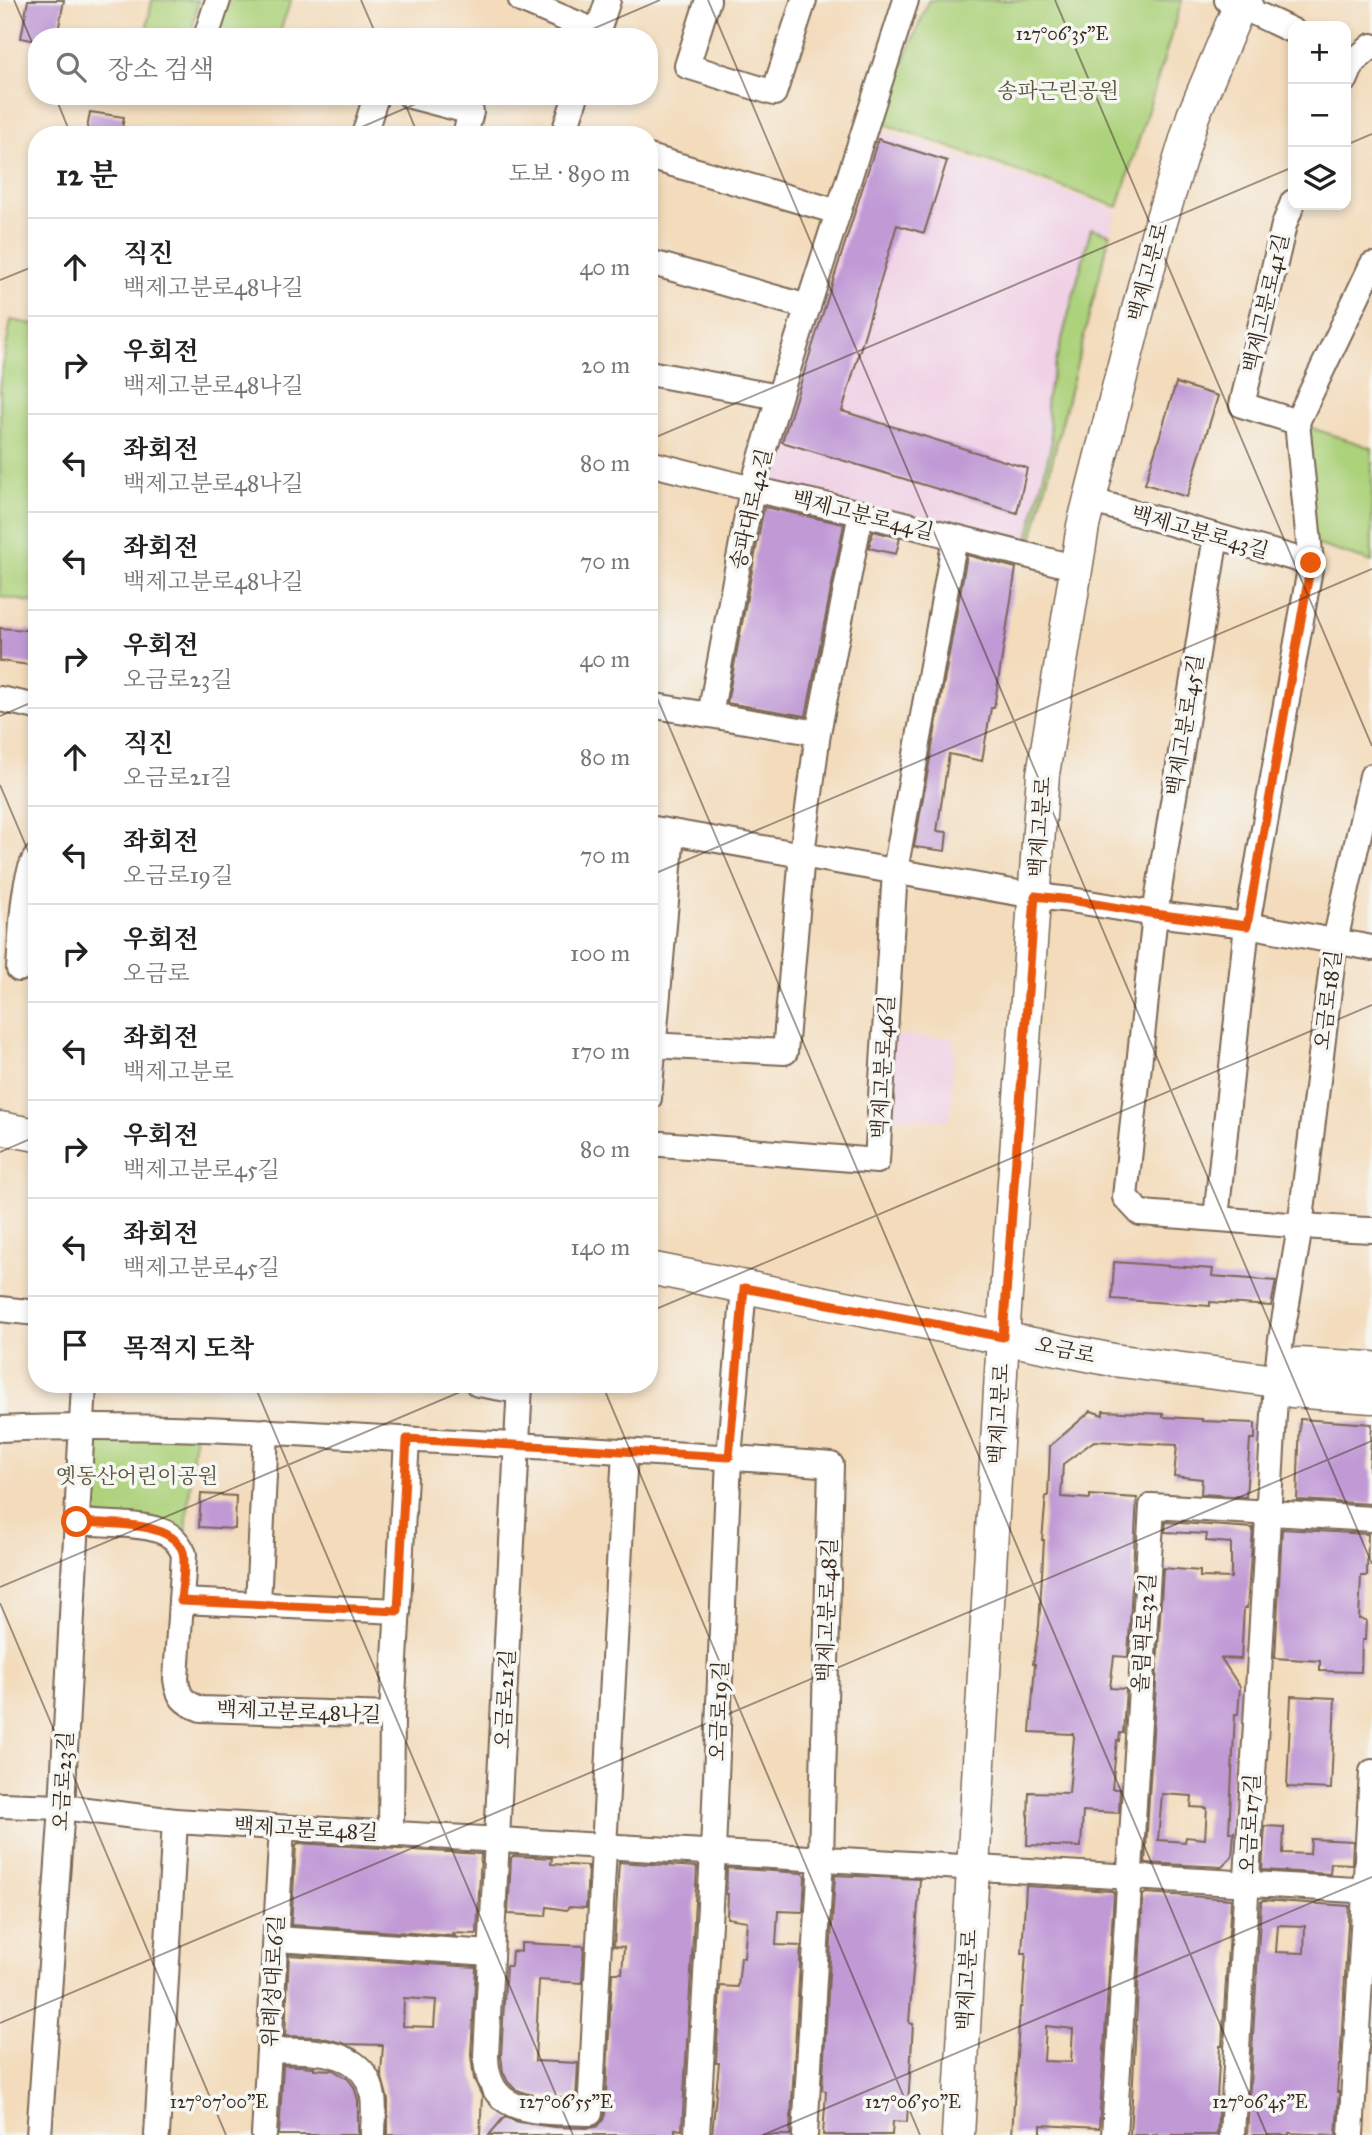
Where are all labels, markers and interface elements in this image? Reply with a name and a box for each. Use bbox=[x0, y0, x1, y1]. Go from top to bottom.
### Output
map controls bbox=[1288, 21, 1351, 210]
button: + bbox=[1288, 21, 1351, 84]
text: 127°06'35"E bbox=[1016, 23, 1108, 45]
search box bbox=[28, 28, 658, 105]
icon: search bbox=[52, 48, 90, 86]
text: 장소 검색 bbox=[108, 53, 214, 85]
park label: 송파근린공원 bbox=[997, 78, 1119, 104]
button: − bbox=[1288, 84, 1351, 147]
button: layers bbox=[1288, 147, 1351, 210]
text: 12 분 bbox=[56, 157, 118, 193]
text: 도보 · 890 m bbox=[508, 159, 630, 187]
street label: 백제고분로 bbox=[1122, 220, 1174, 324]
street label: 백제고분로41길 bbox=[1237, 231, 1295, 375]
text: 직진 bbox=[123, 237, 173, 269]
icon: ahead bbox=[56, 248, 94, 286]
text: 40 m bbox=[580, 253, 630, 281]
text: 백제고분로48나길 bbox=[123, 273, 304, 301]
text: 우회전 bbox=[123, 335, 198, 367]
icon: right bbox=[56, 346, 94, 384]
text: 20 m bbox=[581, 351, 630, 379]
text: 백제고분로48나길 bbox=[123, 371, 304, 399]
text: 좌회전 bbox=[123, 433, 198, 465]
icon: left bbox=[56, 444, 94, 482]
street label: 송파대로42길 bbox=[724, 446, 778, 572]
text: 80 m bbox=[580, 449, 630, 477]
text: 백제고분로48나길 bbox=[123, 469, 304, 497]
street label: 백제고분로44길 bbox=[789, 485, 937, 545]
street label: 백제고분로43길 bbox=[1128, 500, 1272, 564]
text: 좌회전 bbox=[123, 531, 198, 563]
icon: left bbox=[56, 542, 94, 580]
text: 70 m bbox=[580, 547, 630, 575]
route end bbox=[1295, 547, 1326, 578]
text: 백제고분로48나길 bbox=[123, 567, 304, 595]
text: 우회전 bbox=[123, 629, 198, 661]
icon: right bbox=[56, 640, 94, 678]
text: 40 m bbox=[580, 645, 630, 673]
street label: 백제고분로45길 bbox=[1161, 652, 1209, 798]
text: 오금로23길 bbox=[123, 665, 232, 693]
text: 직진 bbox=[123, 727, 173, 759]
icon: ahead bbox=[56, 738, 94, 776]
text: 80 m bbox=[580, 743, 630, 771]
text: 오금로21길 bbox=[123, 763, 232, 791]
street label: 백제고분로 bbox=[1023, 775, 1057, 879]
text: 좌회전 bbox=[123, 825, 198, 857]
icon: left bbox=[56, 836, 94, 874]
text: 70 m bbox=[580, 841, 630, 869]
text: 오금로19길 bbox=[123, 861, 233, 889]
text: 우회전 bbox=[123, 923, 198, 955]
icon: right bbox=[56, 934, 94, 972]
text: 100 m bbox=[570, 939, 630, 967]
street label: 오금로18길 bbox=[1309, 948, 1347, 1052]
text: 오금로 bbox=[123, 959, 190, 987]
street label: 백제고분로46길 bbox=[866, 994, 900, 1140]
text: 좌회전 bbox=[123, 1021, 198, 1053]
icon: left bbox=[56, 1032, 94, 1070]
text: 170 m bbox=[571, 1037, 630, 1065]
text: 백제고분로 bbox=[123, 1057, 234, 1085]
text: 우회전 bbox=[123, 1119, 198, 1151]
icon: right bbox=[56, 1130, 94, 1168]
text: 80 m bbox=[580, 1135, 630, 1163]
text: 백제고분로45길 bbox=[123, 1155, 280, 1183]
text: 좌회전 bbox=[123, 1217, 198, 1249]
icon: left bbox=[56, 1228, 94, 1266]
text: 140 m bbox=[570, 1233, 630, 1261]
text: 백제고분로45길 bbox=[123, 1253, 280, 1281]
icon: arrive bbox=[56, 1326, 94, 1364]
street label: 오금로 bbox=[1033, 1331, 1097, 1369]
text: 목적지 도착 bbox=[123, 1332, 254, 1364]
street label: 백제고분로 bbox=[983, 1363, 1015, 1465]
park label: 옛동산어린이공원 bbox=[56, 1463, 218, 1489]
route start bbox=[61, 1506, 92, 1537]
street label: 백제고분로48길 bbox=[811, 1537, 843, 1683]
street label: 올림픽로32길 bbox=[1127, 1572, 1161, 1694]
street label: 오금로21길 bbox=[489, 1648, 521, 1750]
street label: 오금로19길 bbox=[704, 1660, 734, 1762]
street label: 백제고분로48나길 bbox=[216, 1696, 382, 1728]
street label: 오금로23길 bbox=[47, 1730, 79, 1832]
street label: 오금로17길 bbox=[1234, 1773, 1266, 1875]
street label: 백제고분로48길 bbox=[233, 1812, 379, 1846]
street label: 위례성대로6길 bbox=[257, 1914, 289, 2048]
street label: 백제고분로 bbox=[951, 1929, 983, 2031]
text: 127°07'00"E bbox=[170, 2091, 268, 2113]
text: 127°06'55"E bbox=[519, 2091, 613, 2113]
text: 127°06'50"E bbox=[865, 2091, 961, 2113]
text: 127°06'45"E bbox=[1212, 2091, 1308, 2113]

